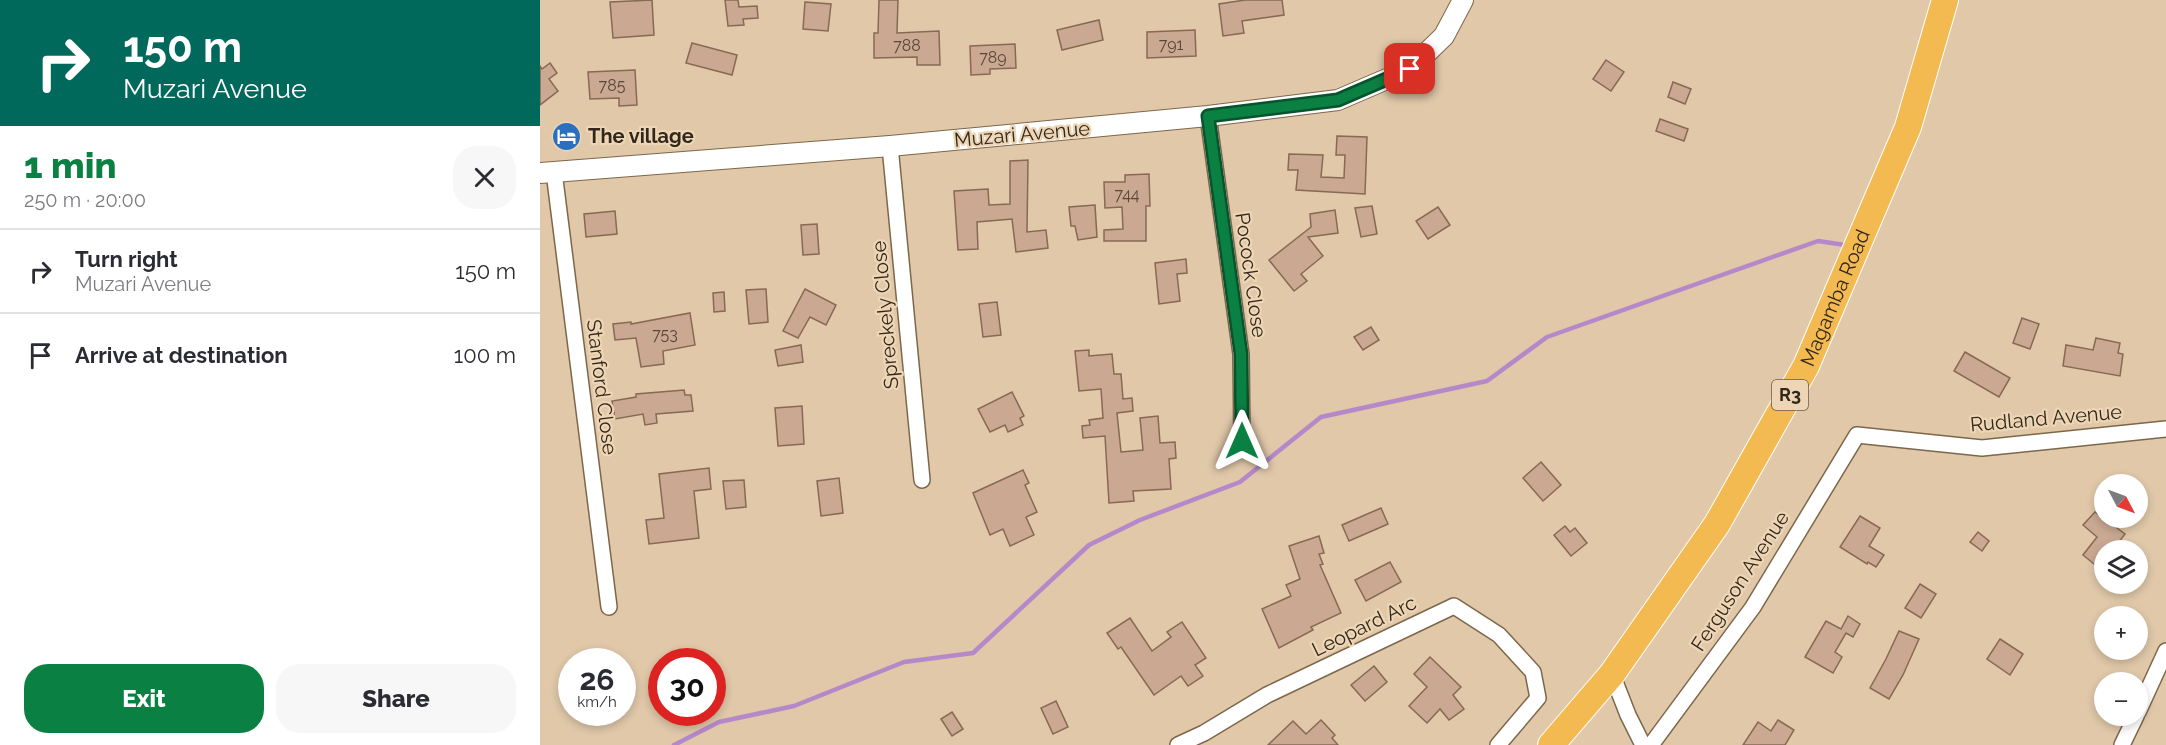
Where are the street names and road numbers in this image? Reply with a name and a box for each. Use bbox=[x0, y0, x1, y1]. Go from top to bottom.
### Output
street label: Muzari Avenue bbox=[953, 116, 1091, 152]
street label: Pocock Close bbox=[1230, 211, 1272, 339]
street label: Magamba Road bbox=[1795, 226, 1875, 370]
street label: Spreckely Close bbox=[867, 240, 903, 390]
street label: Stanford Close bbox=[582, 318, 622, 456]
road number: R3 bbox=[1772, 380, 1808, 410]
street label: Rudland Avenue bbox=[1969, 399, 2123, 437]
street label: Ferguson Avenue bbox=[1686, 506, 1794, 655]
street label: Leopard Arc bbox=[1308, 590, 1420, 662]

